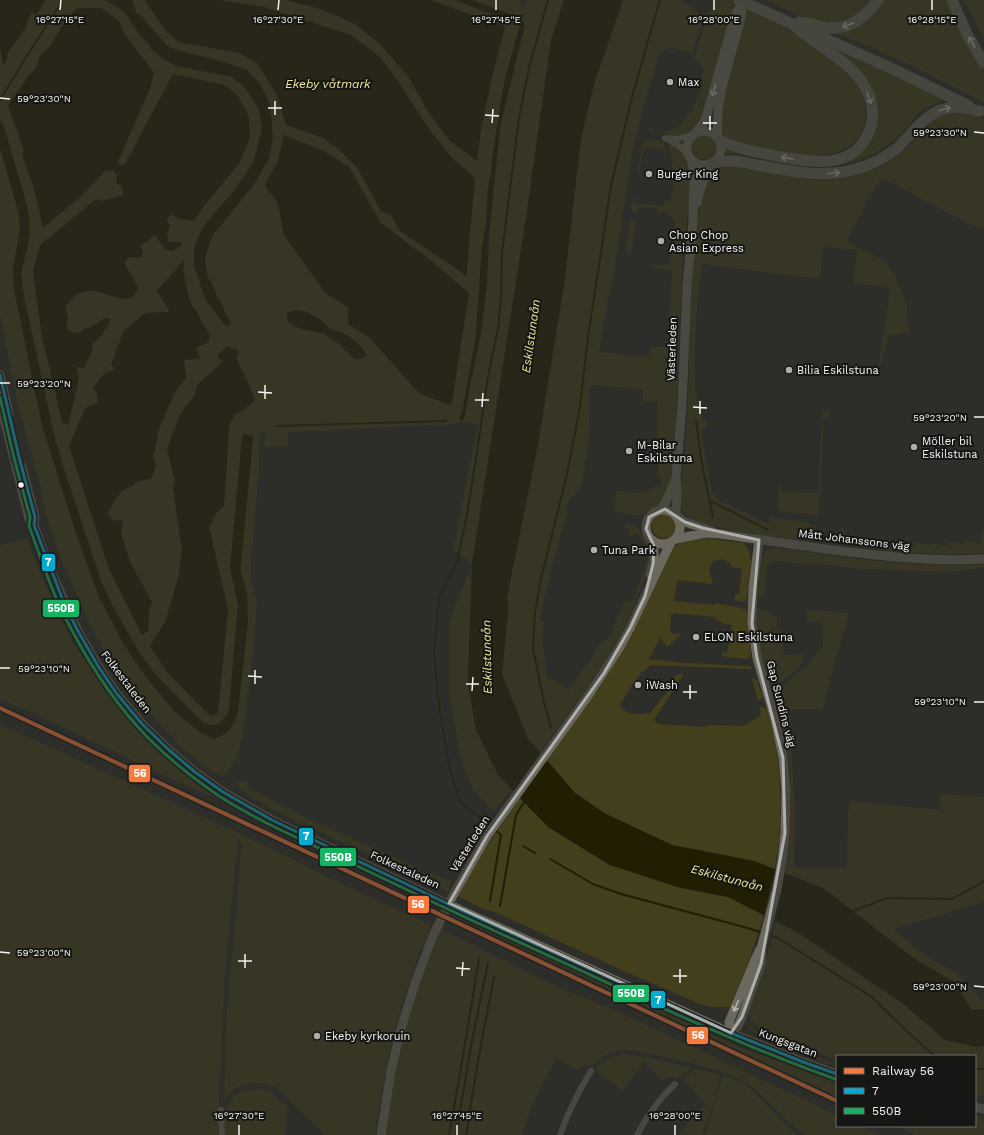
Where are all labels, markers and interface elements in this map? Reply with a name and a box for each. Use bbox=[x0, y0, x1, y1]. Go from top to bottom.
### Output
text: 16°27'15"E bbox=[36, 14, 84, 25]
text: 16°27'30"E bbox=[253, 14, 303, 25]
text: 16°27'45"E bbox=[471, 14, 521, 25]
text: 16°28'00"E bbox=[688, 14, 740, 25]
text: 16°28'15"E bbox=[907, 14, 957, 25]
one-way arrow bbox=[843, 21, 855, 29]
one-way arrow bbox=[967, 36, 975, 48]
place label: Max bbox=[678, 76, 700, 89]
water label: Ekeby våtmark bbox=[285, 77, 371, 91]
marker: Max bbox=[665, 77, 675, 87]
one-way arrow bbox=[710, 83, 717, 96]
one-way arrow bbox=[866, 91, 873, 104]
text: 59°23'30"N bbox=[17, 93, 71, 104]
one-way arrow bbox=[938, 105, 951, 113]
text: 59°23'30"N bbox=[913, 127, 967, 138]
one-way arrow bbox=[781, 154, 794, 162]
place label: Burger King bbox=[657, 168, 718, 181]
marker: Burger King bbox=[644, 169, 654, 179]
one-way arrow bbox=[827, 170, 840, 177]
place label: Chop Chop Asian Express bbox=[669, 229, 744, 255]
marker: Chop Chop Asian Express bbox=[656, 236, 666, 246]
water label: Eskilstunaån bbox=[519, 298, 543, 374]
street label: Västerleden bbox=[664, 317, 680, 381]
place label: Bilia Eskilstuna bbox=[797, 364, 879, 377]
marker: Bilia Eskilstuna bbox=[784, 365, 794, 375]
text: 59°23'20"N bbox=[17, 378, 71, 389]
text: 59°23'20"N bbox=[913, 412, 967, 423]
place label: Möller bil Eskilstuna bbox=[922, 435, 978, 461]
place label: M-Bilar Eskilstuna bbox=[637, 439, 693, 465]
marker: Möller bil Eskilstuna bbox=[909, 442, 919, 452]
marker: M-Bilar Eskilstuna bbox=[624, 446, 634, 456]
unlabelled marker bbox=[16, 480, 26, 490]
street label: Mått Johanssons väg bbox=[798, 527, 910, 553]
place label: Tuna Park bbox=[602, 544, 655, 557]
marker: Tuna Park bbox=[589, 545, 599, 555]
line badge: 7 bbox=[41, 553, 56, 572]
text: 7 bbox=[45, 556, 52, 569]
line badge: 550B bbox=[42, 599, 80, 618]
text: 550B bbox=[47, 602, 75, 615]
water label: Eskilstunaån bbox=[479, 620, 495, 694]
place label: ELON Eskilstuna bbox=[704, 631, 793, 644]
marker: ELON Eskilstuna bbox=[691, 632, 701, 642]
street label: Folkestaleden bbox=[98, 648, 154, 716]
street label: Gap Sundins väg bbox=[764, 659, 798, 749]
text: 59°23'10"N bbox=[18, 663, 70, 674]
place label: iWash bbox=[646, 679, 678, 692]
marker: iWash bbox=[633, 680, 643, 690]
text: 59°23'10"N bbox=[914, 696, 966, 707]
line badge: 56 bbox=[128, 764, 151, 783]
text: 56 bbox=[133, 767, 147, 780]
street label: Västerleden bbox=[448, 814, 492, 874]
line badge: 7 bbox=[298, 827, 314, 846]
text: 7 bbox=[303, 830, 310, 843]
line badge: 550B bbox=[319, 847, 357, 867]
street label: Folkestaleden bbox=[368, 848, 442, 892]
text: 550B bbox=[324, 851, 352, 864]
water label: Eskilstunaån bbox=[689, 862, 765, 894]
line badge: 56 bbox=[407, 895, 430, 914]
text: 56 bbox=[411, 898, 425, 911]
text: 59°23'00"N bbox=[17, 947, 71, 958]
text: 59°23'00"N bbox=[913, 981, 967, 992]
line badge: 550B bbox=[612, 984, 650, 1003]
text: 550B bbox=[617, 987, 645, 1000]
line badge: 7 bbox=[650, 990, 666, 1009]
text: 7 bbox=[655, 994, 662, 1007]
one-way arrow bbox=[731, 999, 739, 1011]
line badge: 56 bbox=[686, 1026, 709, 1045]
street label: Kungsgatan bbox=[757, 1026, 819, 1060]
text: 56 bbox=[691, 1029, 705, 1042]
place label: Ekeby kyrkoruin bbox=[325, 1030, 410, 1043]
marker: Ekeby kyrkoruin bbox=[312, 1031, 322, 1041]
legend bbox=[836, 1055, 976, 1127]
text: Railway 56 bbox=[872, 1064, 934, 1078]
text: 7 bbox=[872, 1084, 879, 1098]
text: 550B bbox=[872, 1104, 901, 1118]
text: 16°27'30"E bbox=[214, 1110, 264, 1121]
text: 16°27'45"E bbox=[432, 1110, 482, 1121]
text: 16°28'00"E bbox=[649, 1110, 701, 1121]

